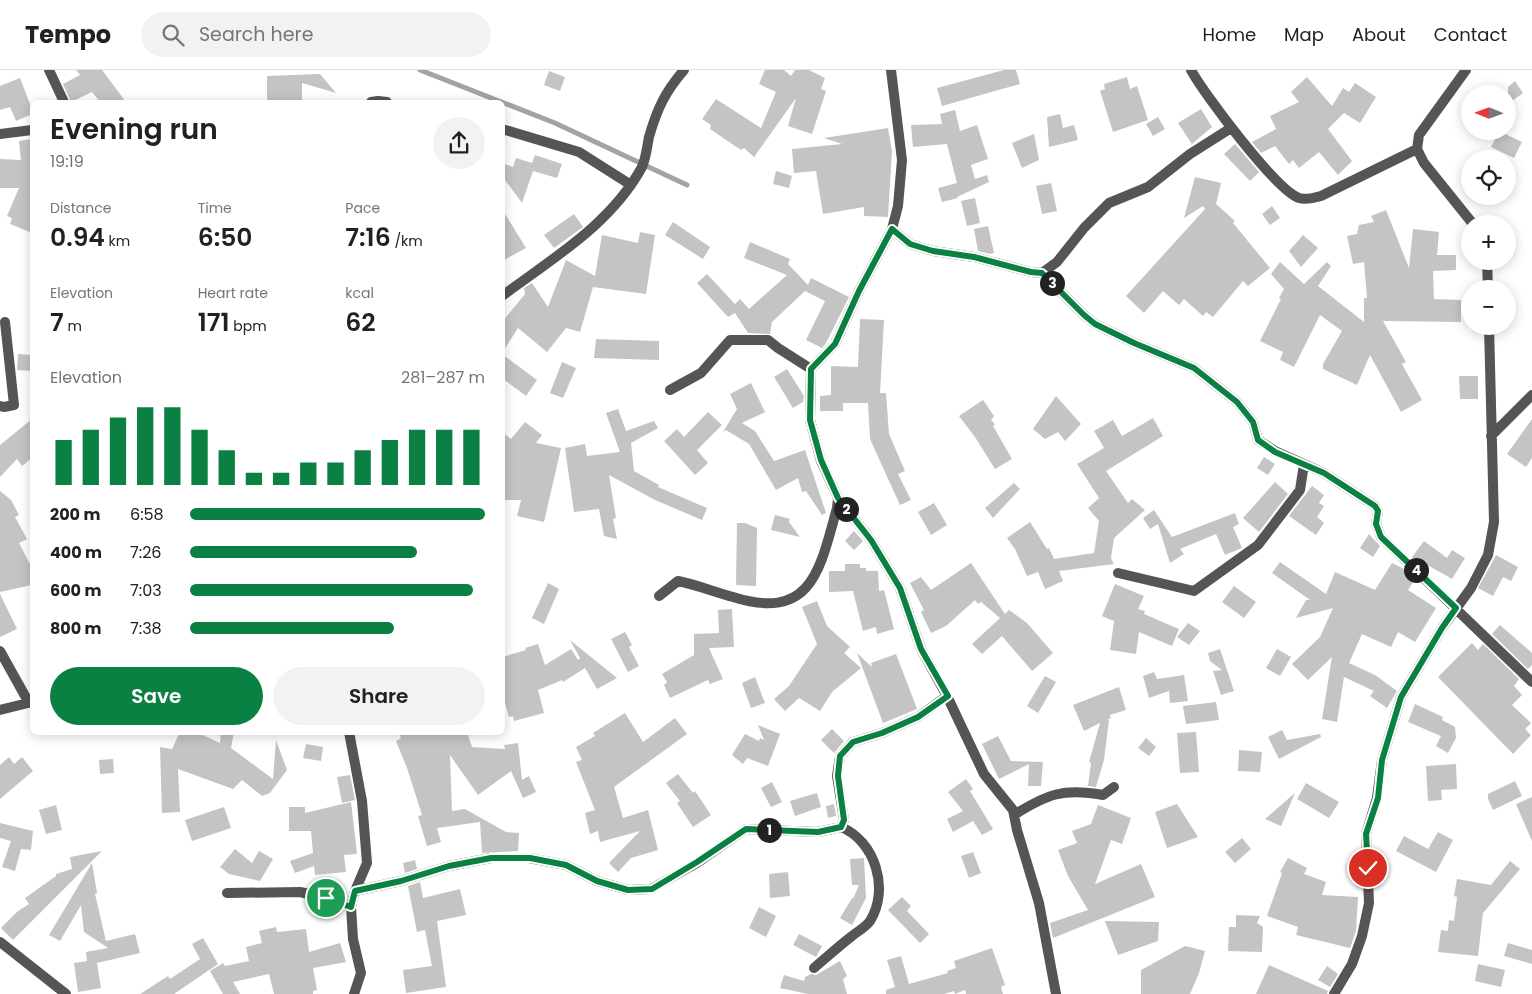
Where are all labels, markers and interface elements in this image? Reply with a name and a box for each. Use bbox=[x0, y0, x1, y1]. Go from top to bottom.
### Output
search box bbox=[141, 12, 491, 57]
text: Tempo bbox=[25, 18, 111, 51]
icon: search bbox=[159, 21, 187, 49]
text: Search here bbox=[199, 21, 313, 48]
text: Home bbox=[1202, 22, 1256, 47]
text: Map bbox=[1284, 22, 1324, 47]
text: About bbox=[1352, 22, 1406, 47]
text: Contact bbox=[1434, 22, 1507, 47]
north arrow bbox=[1461, 85, 1516, 140]
map controls bbox=[1461, 85, 1516, 335]
text: Evening run bbox=[50, 110, 218, 149]
button: share bbox=[433, 117, 485, 169]
text: 19:19 bbox=[50, 150, 84, 173]
button: locate bbox=[1461, 150, 1516, 205]
text: Distance bbox=[50, 198, 111, 218]
text: Time bbox=[198, 198, 232, 218]
text: Pace bbox=[345, 198, 380, 218]
button: + bbox=[1461, 215, 1516, 270]
text: 0.94 bbox=[50, 220, 105, 255]
text: 6:50 bbox=[198, 220, 252, 255]
text: 7:16 bbox=[345, 220, 391, 255]
text: km bbox=[105, 231, 130, 251]
text: /km bbox=[391, 231, 423, 251]
pin: 3 bbox=[1040, 270, 1064, 296]
text: 3 bbox=[1048, 273, 1057, 293]
button: − bbox=[1461, 280, 1516, 335]
text: Elevation bbox=[50, 283, 113, 303]
text: Heart rate bbox=[198, 283, 268, 303]
text: kcal bbox=[345, 283, 374, 303]
text: 7 bbox=[50, 305, 64, 340]
text: 171 bbox=[198, 305, 229, 340]
text: 62 bbox=[345, 305, 376, 340]
text: m bbox=[64, 316, 82, 336]
text: bpm bbox=[229, 316, 267, 336]
text: Elevation bbox=[50, 366, 122, 389]
text: 281–287 m bbox=[401, 366, 485, 389]
pin: 2 bbox=[834, 496, 858, 522]
text: 2 bbox=[843, 499, 851, 519]
text: 200 m bbox=[50, 503, 100, 526]
text: 6:58 bbox=[130, 503, 164, 526]
text: 400 m bbox=[50, 541, 102, 564]
text: 7:26 bbox=[130, 541, 162, 564]
pin: 4 bbox=[1404, 558, 1428, 582]
text: 4 bbox=[1412, 560, 1421, 580]
text: 600 m bbox=[50, 579, 101, 602]
text: 7:03 bbox=[130, 579, 162, 602]
text: 800 m bbox=[50, 617, 102, 640]
text: 7:38 bbox=[130, 617, 162, 640]
button: Save bbox=[50, 667, 263, 725]
button: Share bbox=[273, 667, 485, 725]
pin: 1 bbox=[756, 818, 782, 842]
text: 1 bbox=[767, 820, 772, 840]
pin bbox=[1347, 847, 1389, 889]
icon: check bbox=[1354, 854, 1382, 882]
pin bbox=[305, 877, 347, 919]
icon: arrive bbox=[312, 884, 340, 912]

